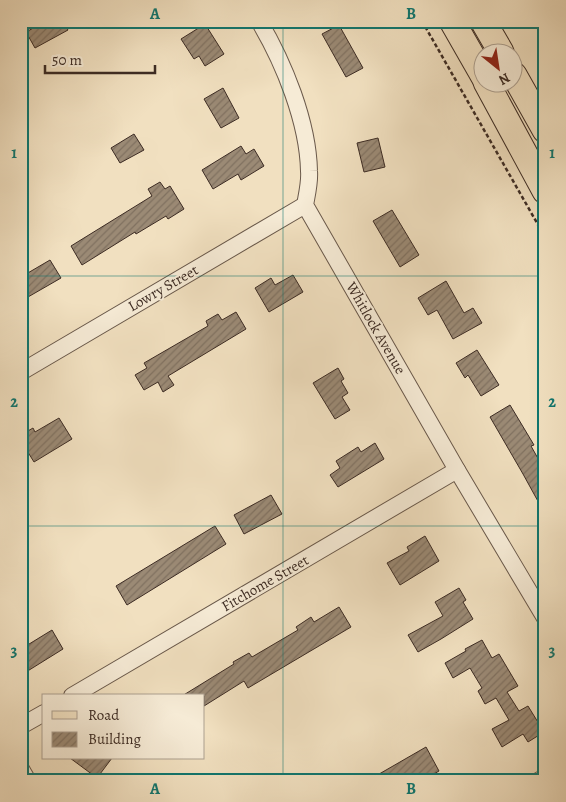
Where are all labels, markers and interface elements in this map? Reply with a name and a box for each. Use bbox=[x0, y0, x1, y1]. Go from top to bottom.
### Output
text: A bbox=[149, 3, 161, 25]
text: B bbox=[406, 3, 416, 25]
scale bar bbox=[45, 42, 155, 74]
north arrow bbox=[474, 42, 524, 92]
text: 50 m bbox=[52, 50, 82, 70]
text: N bbox=[495, 68, 513, 90]
text: 1 bbox=[11, 142, 17, 164]
text: 1 bbox=[549, 142, 555, 164]
street label: Lowry Street bbox=[124, 260, 202, 316]
street label: Whitlock Avenue bbox=[341, 277, 411, 378]
text: 2 bbox=[10, 391, 18, 413]
text: 2 bbox=[548, 391, 556, 413]
street label: Fitchome Street bbox=[218, 550, 312, 616]
text: 3 bbox=[11, 640, 18, 662]
text: 3 bbox=[549, 640, 556, 662]
legend bbox=[42, 694, 205, 760]
text: Road bbox=[88, 705, 120, 725]
text: Building bbox=[88, 729, 141, 749]
text: A bbox=[149, 778, 161, 800]
text: B bbox=[406, 778, 416, 800]

